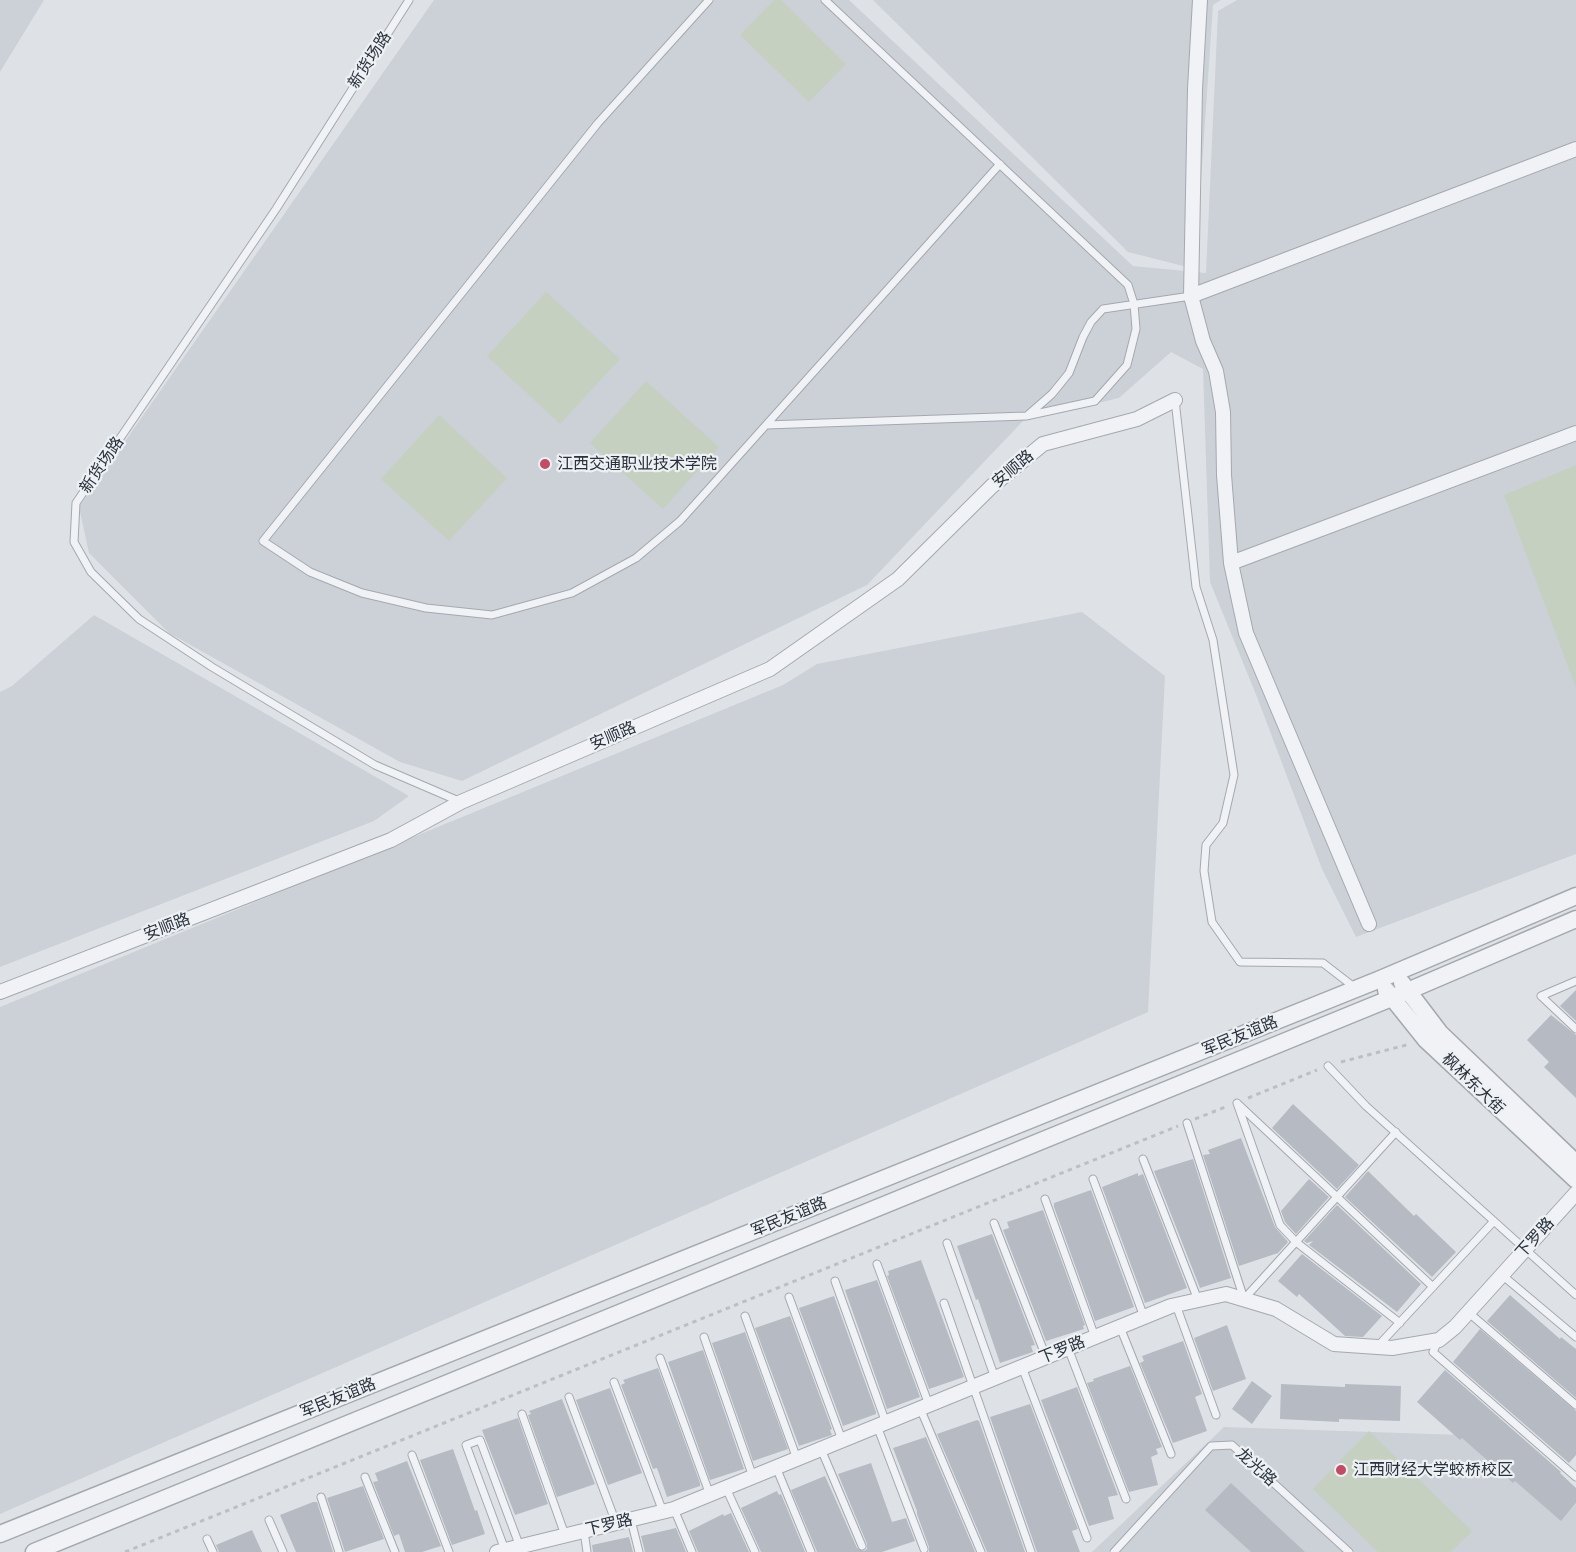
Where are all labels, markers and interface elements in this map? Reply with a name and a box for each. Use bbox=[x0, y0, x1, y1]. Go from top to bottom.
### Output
street label: 新货场路 bbox=[345, 28, 395, 92]
street label: 新货场路 bbox=[76, 433, 128, 497]
street label: 安顺路 bbox=[988, 446, 1038, 492]
place label: 江西交通职业技术学院 bbox=[557, 454, 717, 474]
marker: 江西交通职业技术学院 bbox=[538, 457, 552, 471]
street label: 安顺路 bbox=[587, 718, 639, 754]
street label: 安顺路 bbox=[141, 909, 193, 945]
street label: 军民友谊路 bbox=[1199, 1012, 1281, 1060]
street label: 枫林东大街 bbox=[1438, 1049, 1508, 1119]
street label: 军民友谊路 bbox=[748, 1193, 830, 1241]
street label: 下罗路 bbox=[1512, 1214, 1558, 1262]
street label: 下罗路 bbox=[1036, 1332, 1088, 1368]
street label: 军民友谊路 bbox=[297, 1374, 379, 1422]
street label: 龙光路 bbox=[1232, 1444, 1280, 1490]
place label: 江西财经大学蛟桥校区 bbox=[1353, 1460, 1513, 1480]
marker: 江西财经大学蛟桥校区 bbox=[1334, 1463, 1348, 1477]
street label: 下罗路 bbox=[583, 1510, 635, 1540]

